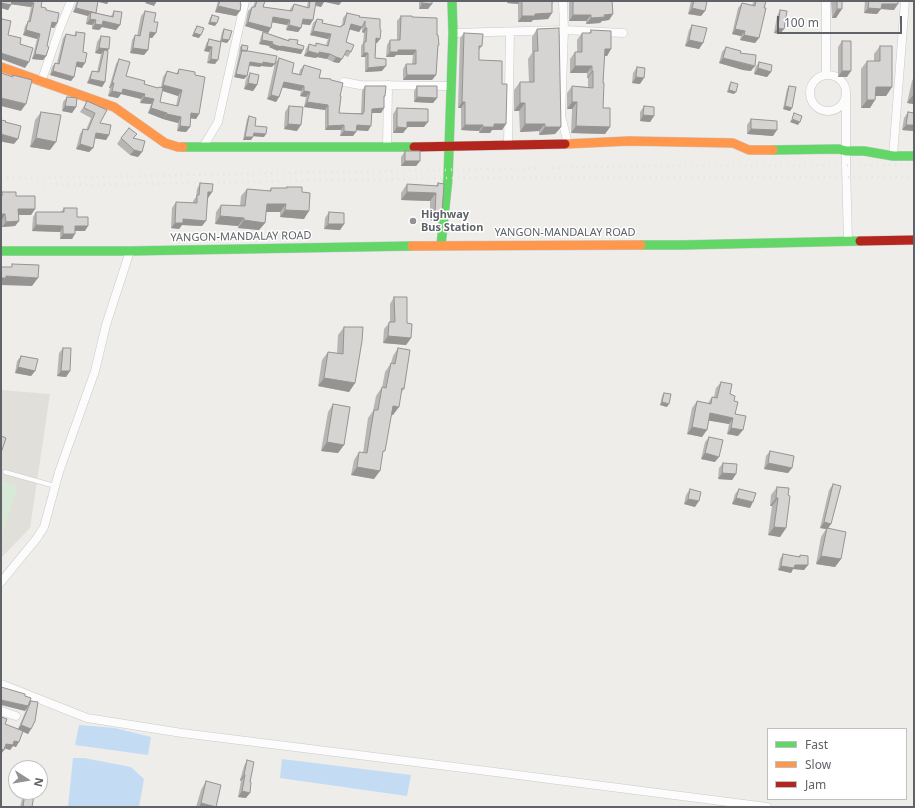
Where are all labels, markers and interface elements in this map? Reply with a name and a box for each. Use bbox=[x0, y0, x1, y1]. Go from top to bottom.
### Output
scale bar bbox=[779, 8, 904, 34]
text: 100 m bbox=[784, 14, 819, 31]
place label: Highway Bus Station bbox=[421, 208, 483, 234]
marker: Highway Bus Station bbox=[408, 216, 418, 226]
street label: YANGON-MANDALAY ROAD bbox=[494, 226, 636, 240]
street label: YANGON-MANDALAY ROAD bbox=[170, 229, 312, 245]
legend bbox=[767, 728, 907, 800]
text: Fast bbox=[805, 736, 828, 753]
text: Slow bbox=[805, 756, 831, 773]
north arrow bbox=[8, 760, 48, 800]
text: N bbox=[31, 776, 48, 788]
text: Jam bbox=[805, 776, 826, 793]

